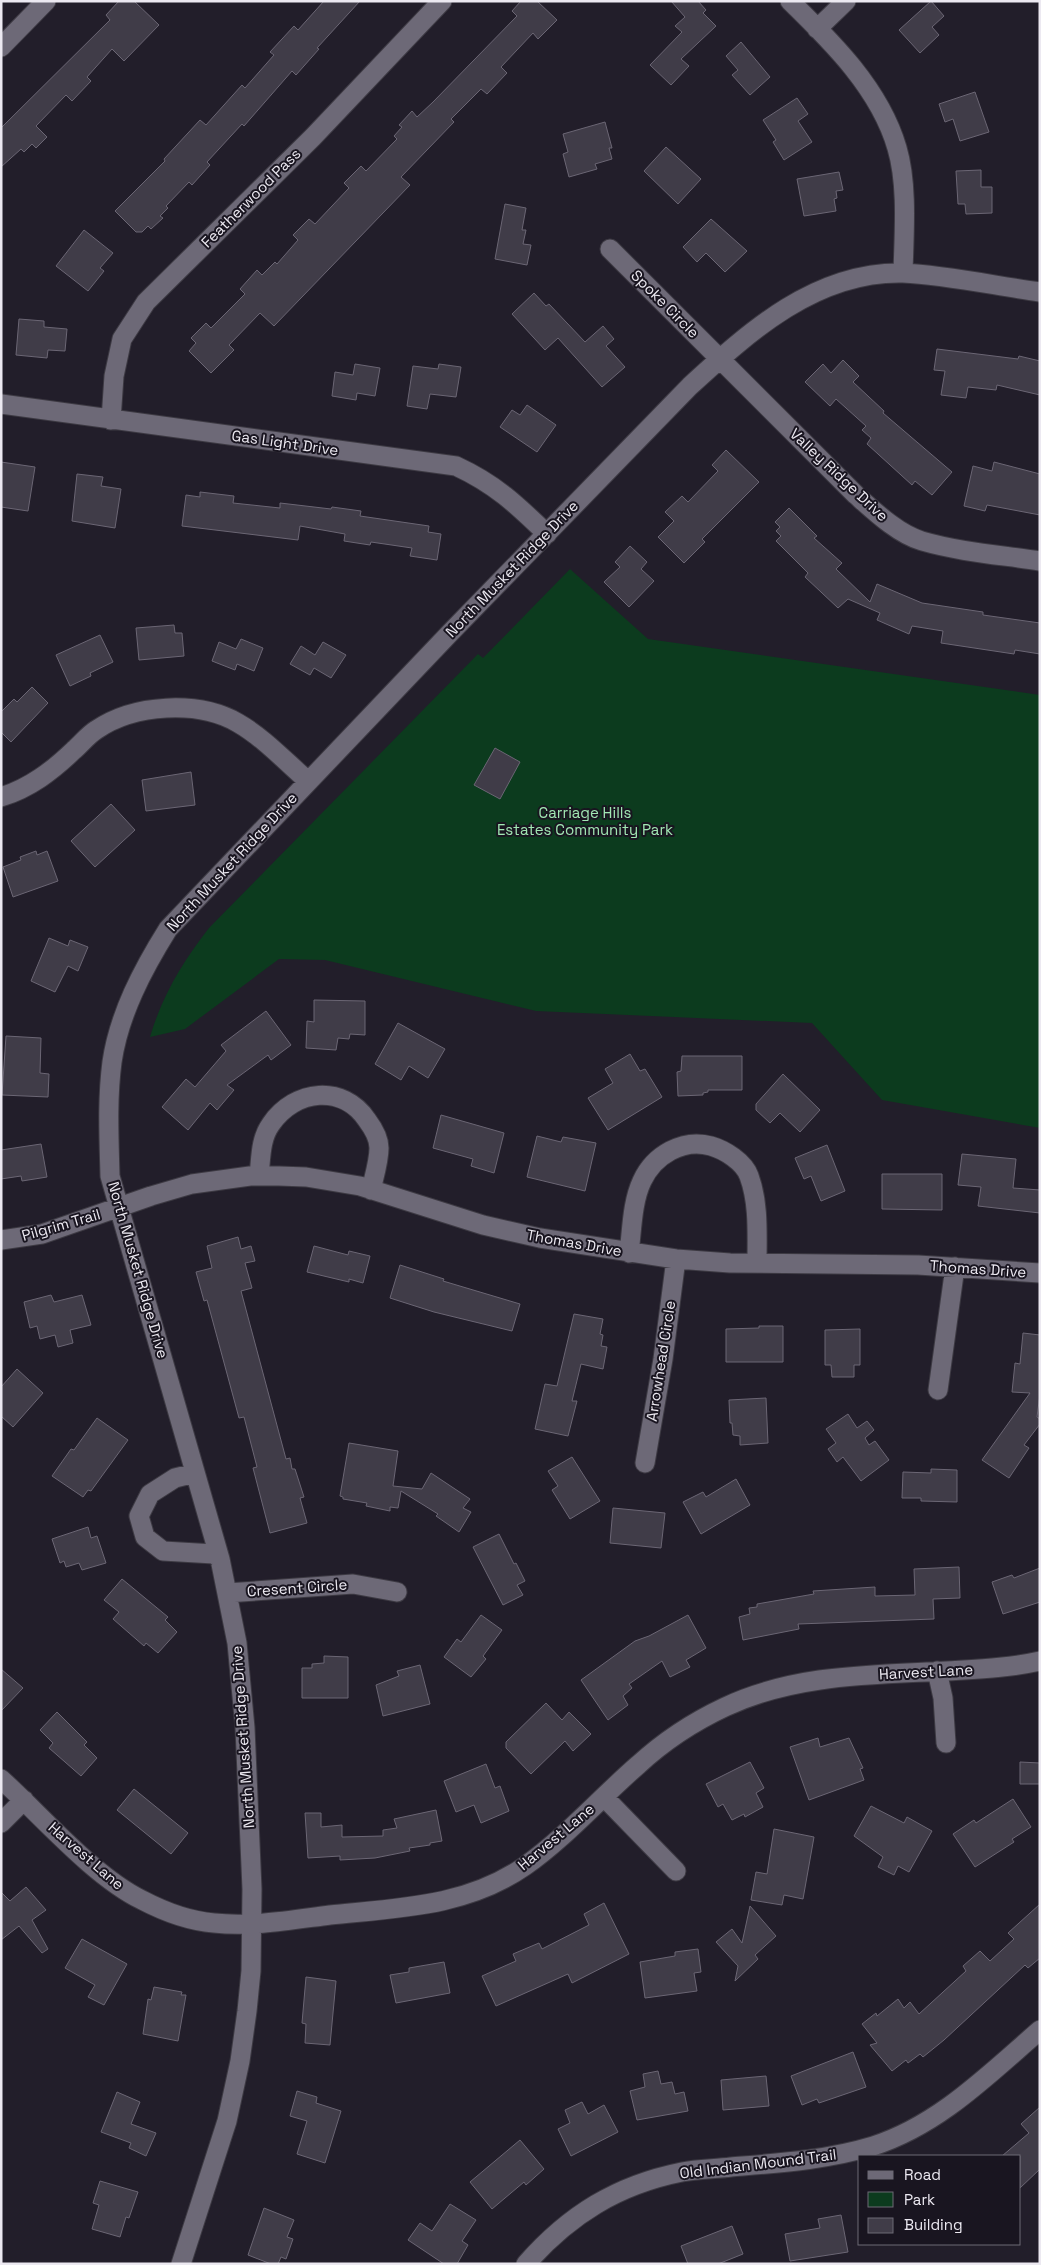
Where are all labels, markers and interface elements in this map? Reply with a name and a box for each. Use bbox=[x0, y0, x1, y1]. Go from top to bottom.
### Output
street label: Featherwood Pass bbox=[197, 144, 304, 251]
street label: Spoke Circle bbox=[627, 266, 704, 342]
street label: Valley Ridge Drive bbox=[786, 424, 893, 525]
street label: Gas Light Drive bbox=[231, 426, 340, 459]
street label: North Musket Ridge Drive bbox=[441, 496, 582, 641]
street label: North Musket Ridge Drive bbox=[162, 788, 301, 935]
park label: Carriage Hills Estates Community Park bbox=[497, 803, 673, 839]
street label: North Musket Ridge Drive bbox=[104, 1179, 173, 1361]
street label: Pilgrim Trail bbox=[19, 1204, 102, 1245]
street label: Thomas Drive bbox=[525, 1225, 623, 1260]
street label: Thomas Drive bbox=[929, 1256, 1027, 1281]
street label: Arrowhead Circle bbox=[642, 1299, 679, 1423]
street label: Cresent Circle bbox=[246, 1575, 348, 1600]
street label: North Musket Ridge Drive bbox=[227, 1645, 258, 1829]
street label: Harvest Lane bbox=[878, 1660, 974, 1683]
street label: Harvest Lane bbox=[514, 1799, 598, 1874]
street label: Harvest Lane bbox=[45, 1818, 128, 1894]
street label: Old Indian Mound Trail bbox=[678, 2144, 837, 2183]
legend bbox=[858, 2155, 1021, 2245]
text: Road bbox=[904, 2165, 941, 2184]
text: Park bbox=[904, 2190, 935, 2209]
text: Building bbox=[904, 2215, 963, 2234]

